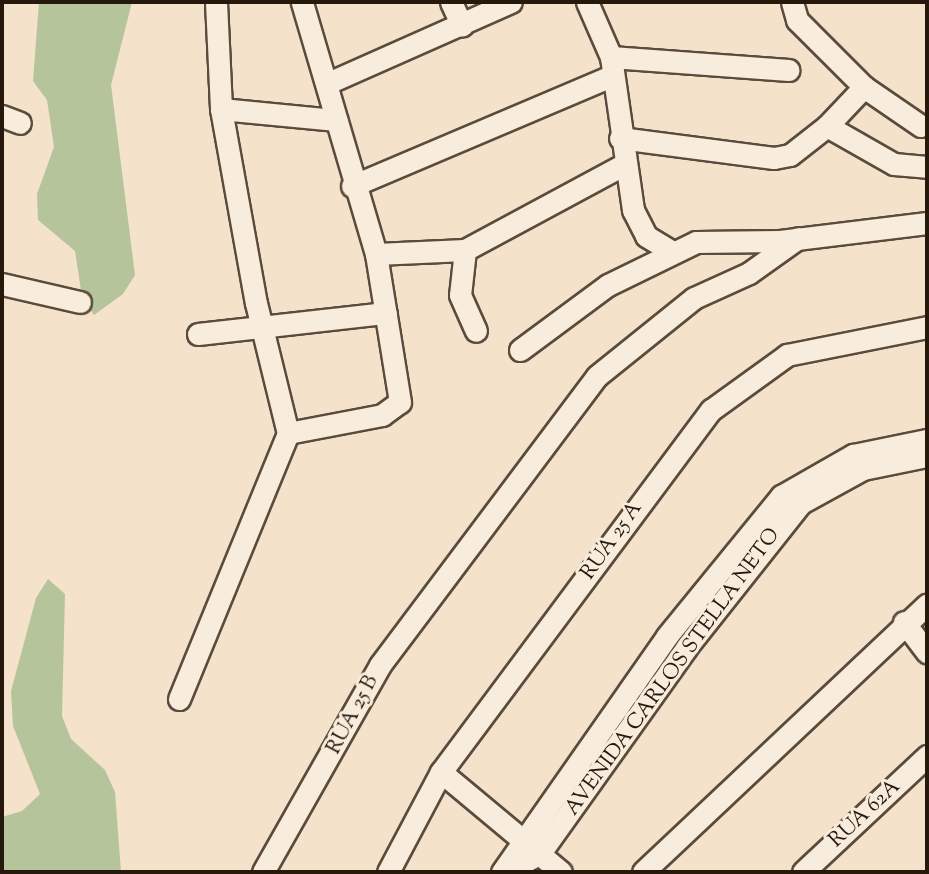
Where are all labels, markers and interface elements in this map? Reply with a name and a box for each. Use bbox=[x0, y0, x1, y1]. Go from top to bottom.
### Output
street label: RUA 25 A bbox=[576, 497, 648, 585]
street label: AVENIDA CARLOS STELLA NETO bbox=[560, 523, 786, 821]
street label: RUA 25 B bbox=[322, 671, 384, 759]
street label: RUA 62A bbox=[824, 775, 906, 853]

